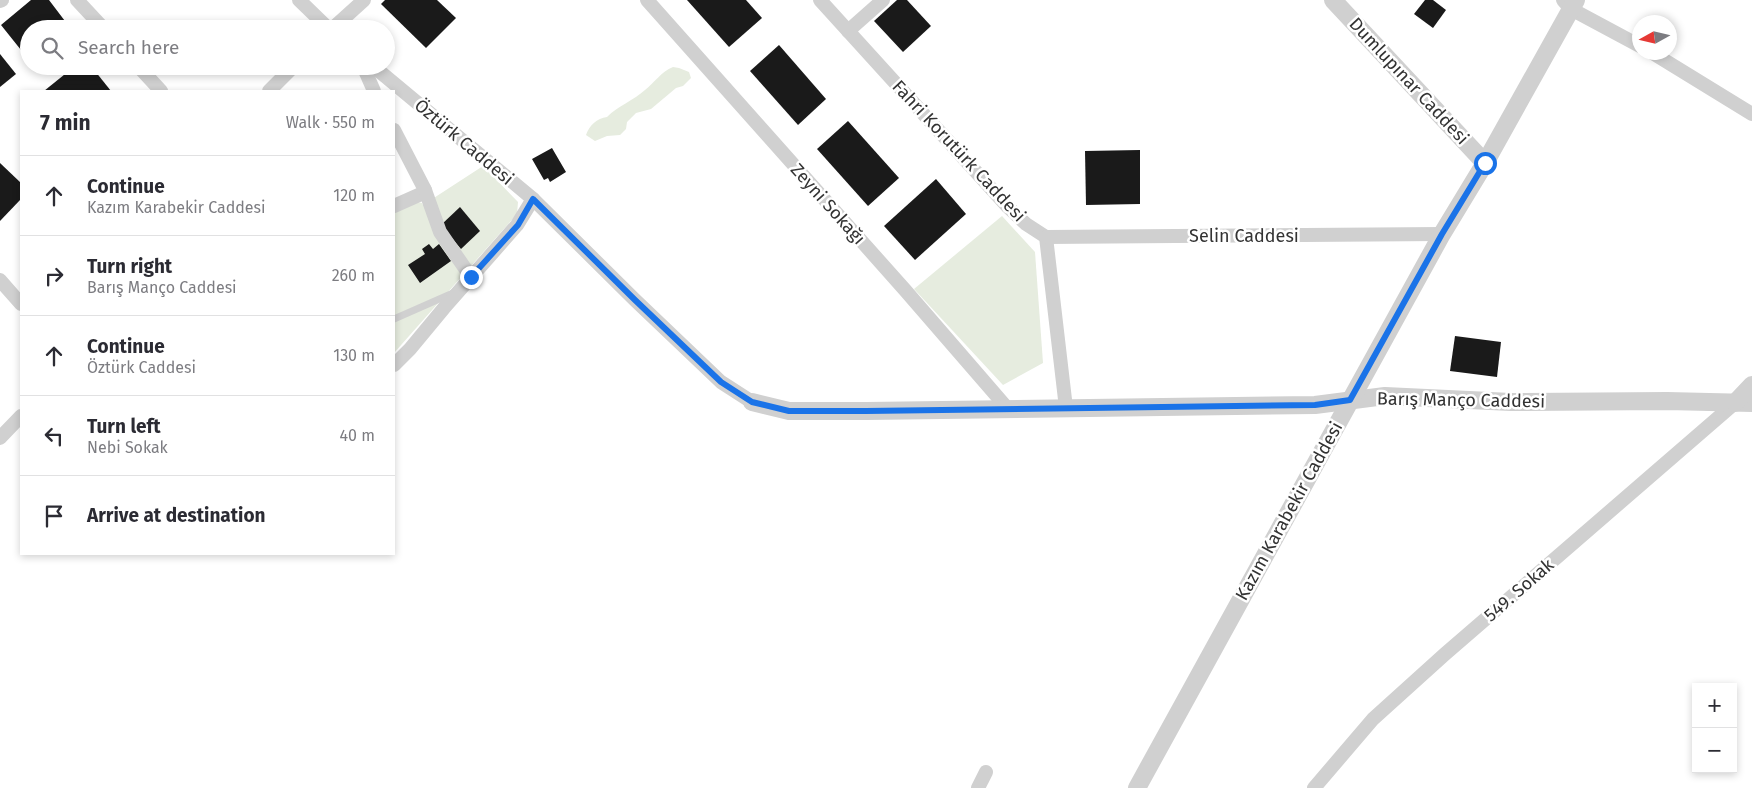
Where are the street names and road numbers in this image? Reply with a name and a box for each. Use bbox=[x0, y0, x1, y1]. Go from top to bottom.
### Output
street label: Dumlupınar Caddesi bbox=[1344, 13, 1474, 149]
street label: Fahri Korutürk Caddesi bbox=[888, 76, 1030, 226]
street label: Öztürk Caddesi bbox=[410, 94, 518, 190]
street label: Zeyni Sokağı bbox=[786, 159, 870, 249]
street label: Selin Caddesi bbox=[1189, 225, 1299, 247]
street label: Barış Manço Caddesi bbox=[1377, 388, 1545, 412]
street label: Kazım Karabekir Caddesi bbox=[1231, 418, 1347, 604]
street label: 549. Sokak bbox=[1480, 553, 1559, 626]

